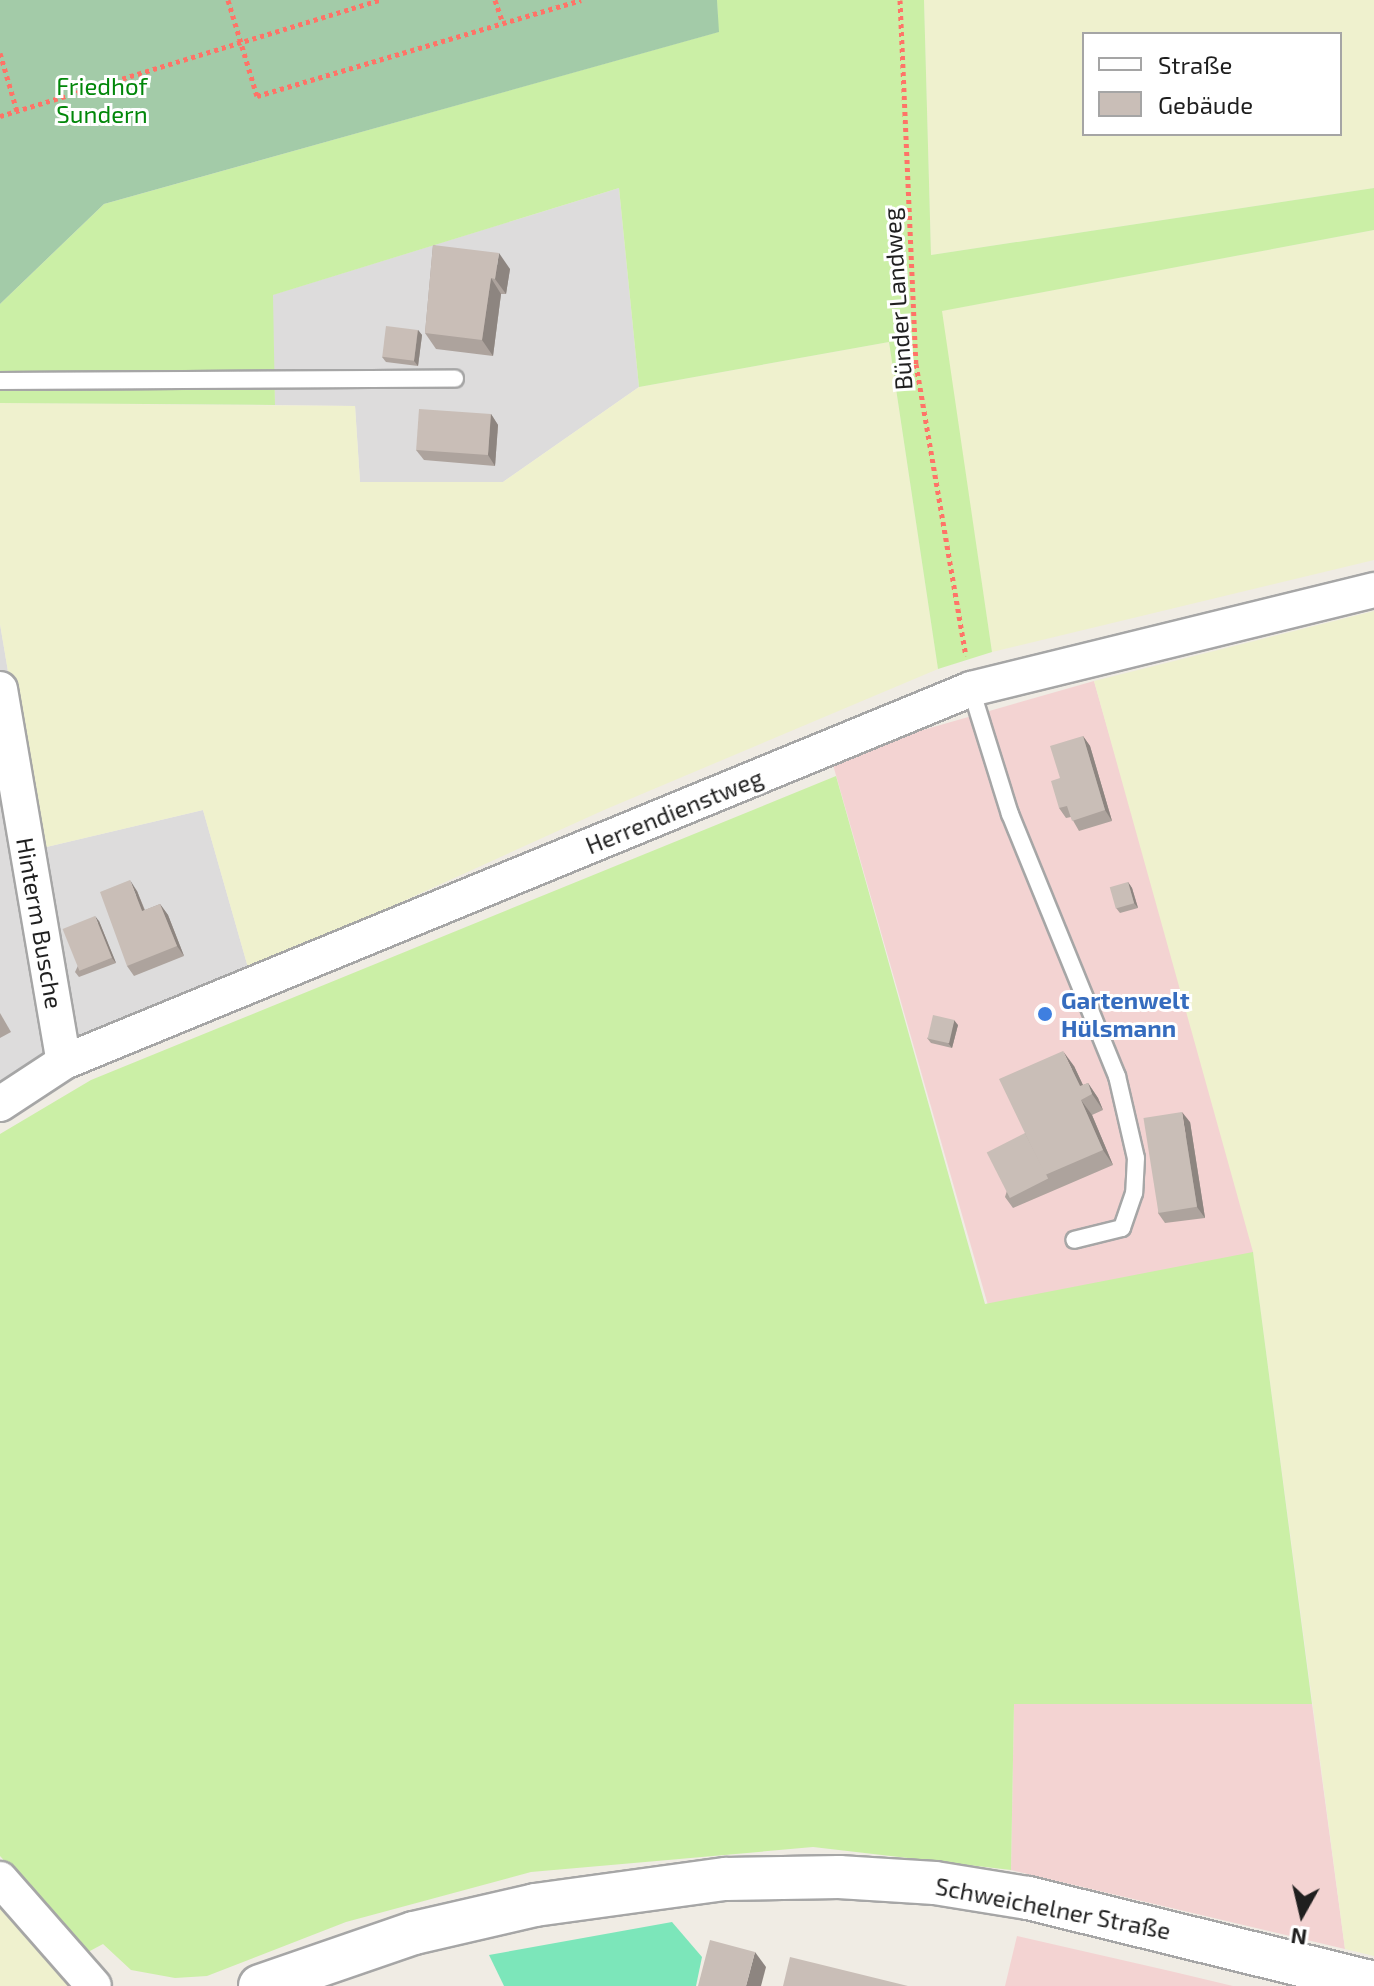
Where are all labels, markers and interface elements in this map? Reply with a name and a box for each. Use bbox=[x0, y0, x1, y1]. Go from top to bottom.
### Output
legend bbox=[1082, 32, 1342, 136]
text: Straße bbox=[1158, 50, 1232, 79]
park label: Friedhof Sundern bbox=[56, 72, 148, 128]
text: Gebäude bbox=[1158, 90, 1253, 119]
street label: Bünder Landweg bbox=[876, 207, 918, 391]
street label: Herrendienstweg bbox=[581, 762, 767, 860]
street label: Hinterm Busche bbox=[11, 835, 69, 1011]
place label: Gartenwelt Hülsmann bbox=[1061, 986, 1189, 1042]
marker: Gartenwelt Hülsmann bbox=[1036, 1005, 1054, 1023]
street label: Schweichelner Straße bbox=[933, 1871, 1173, 1945]
north arrow bbox=[1262, 1874, 1342, 1954]
text: N bbox=[1289, 1924, 1308, 1952]

